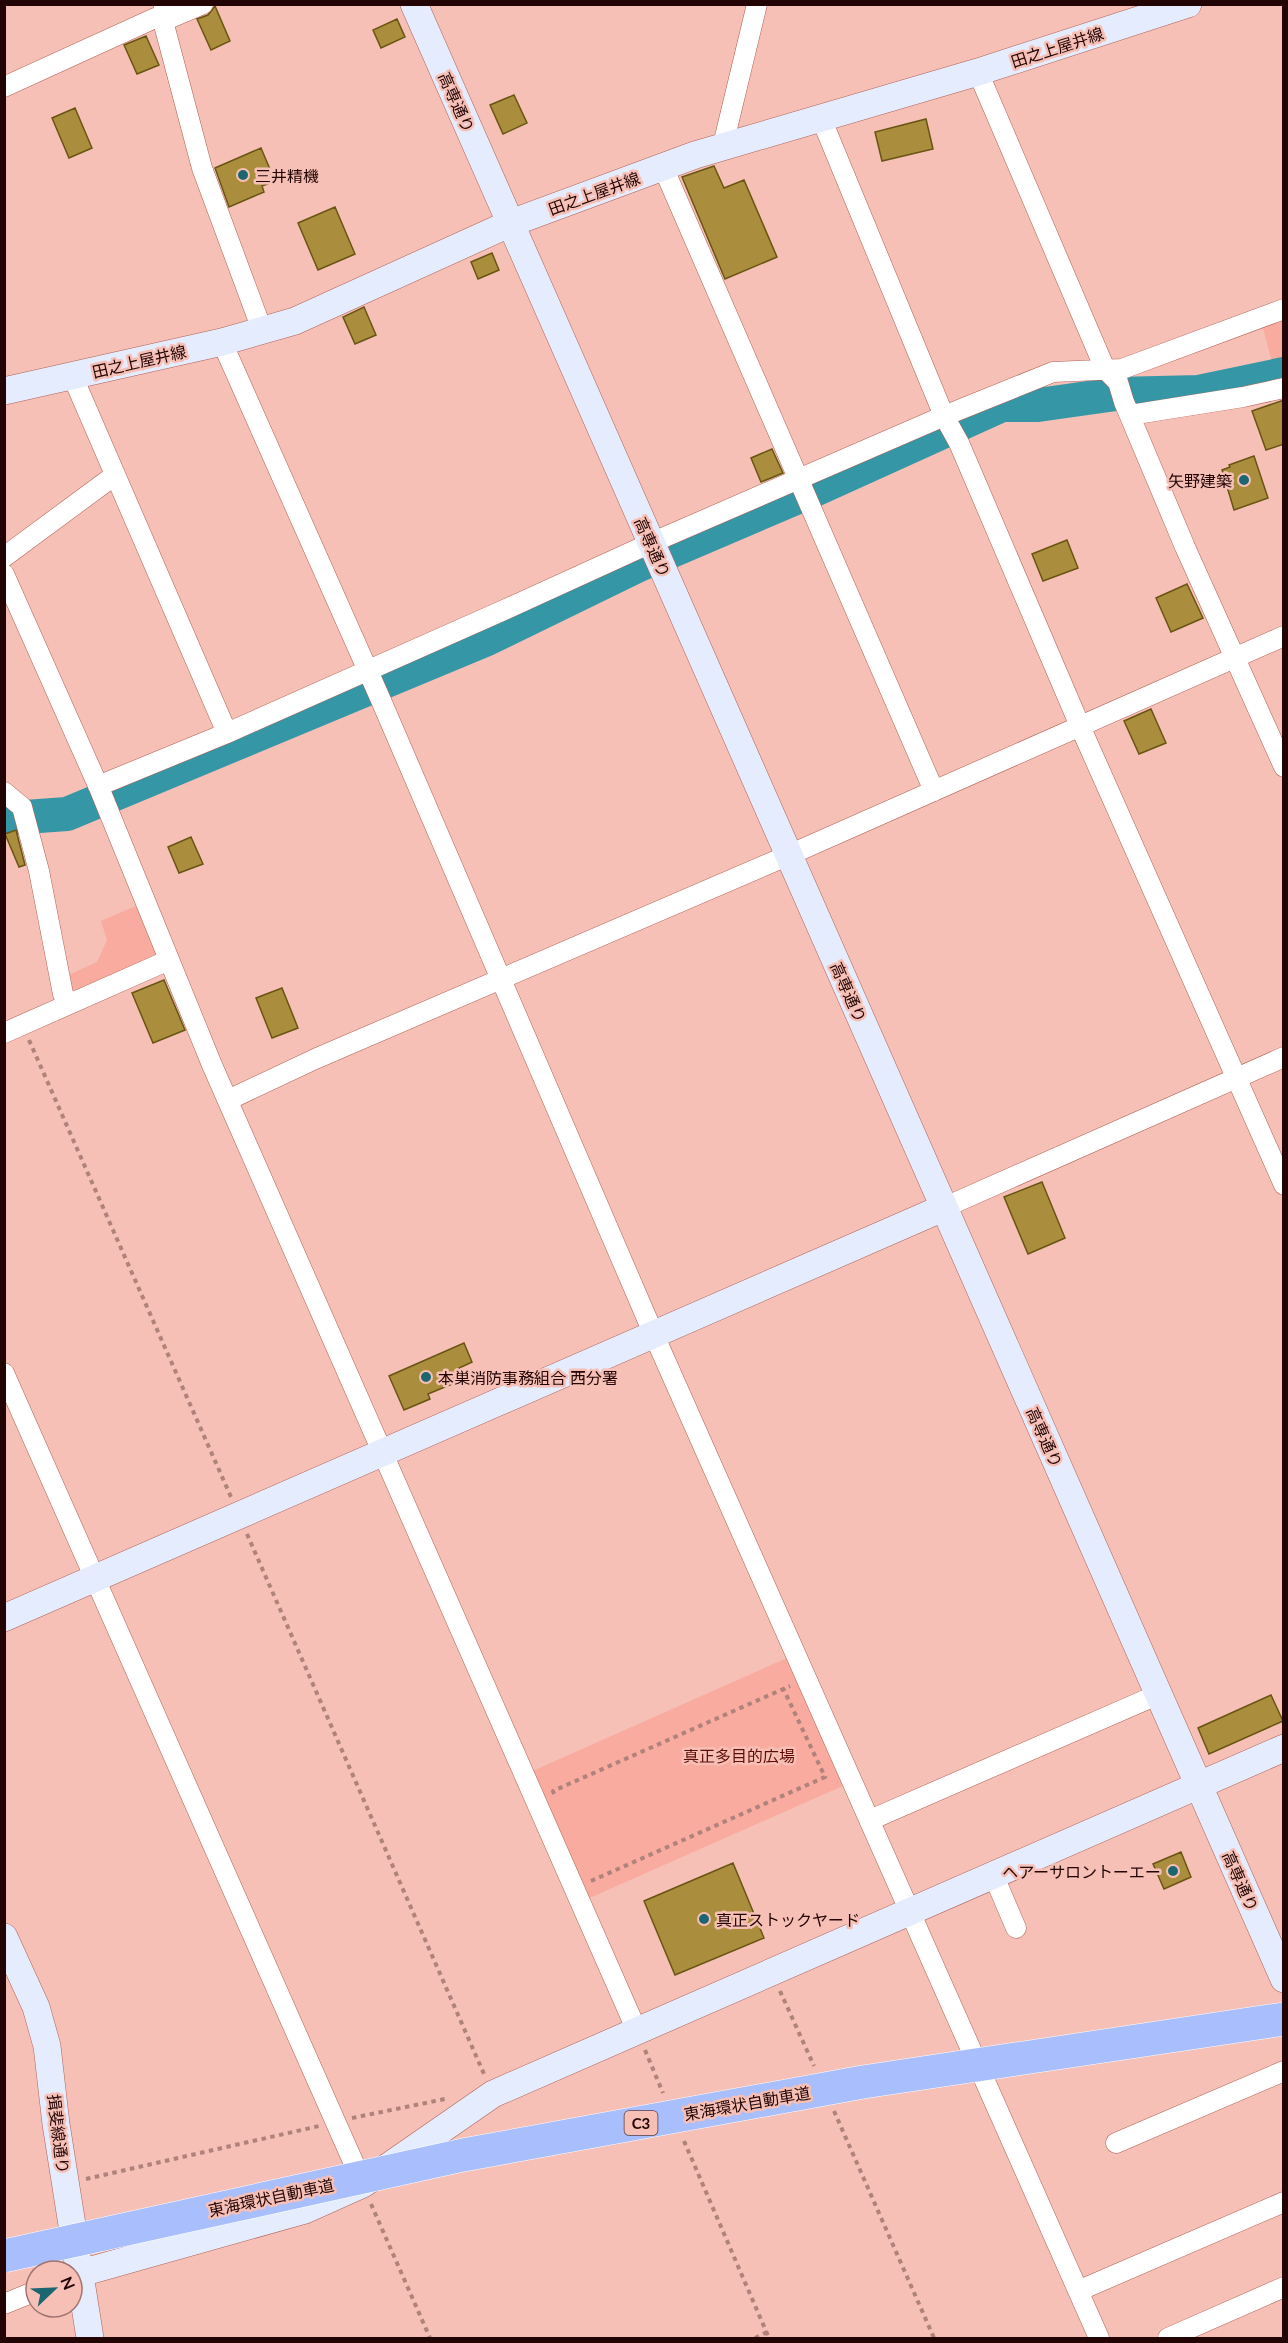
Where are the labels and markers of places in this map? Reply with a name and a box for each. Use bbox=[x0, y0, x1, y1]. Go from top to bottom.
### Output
place label: 三井精機 bbox=[255, 166, 319, 185]
marker: 三井精機 bbox=[236, 168, 250, 182]
place label: 矢野建築 bbox=[1168, 471, 1232, 490]
marker: 矢野建築 bbox=[1237, 473, 1251, 487]
place label: 本巣消防事務組合 西分署 bbox=[438, 1368, 618, 1387]
marker: 本巣消防事務組合 西分署 bbox=[419, 1370, 433, 1384]
place label: ヘアーサロントーエー bbox=[1002, 1862, 1161, 1881]
marker: ヘアーサロントーエー bbox=[1166, 1864, 1180, 1878]
place label: 真正ストックヤード bbox=[716, 1910, 860, 1929]
marker: 真正ストックヤード bbox=[697, 1912, 711, 1926]

